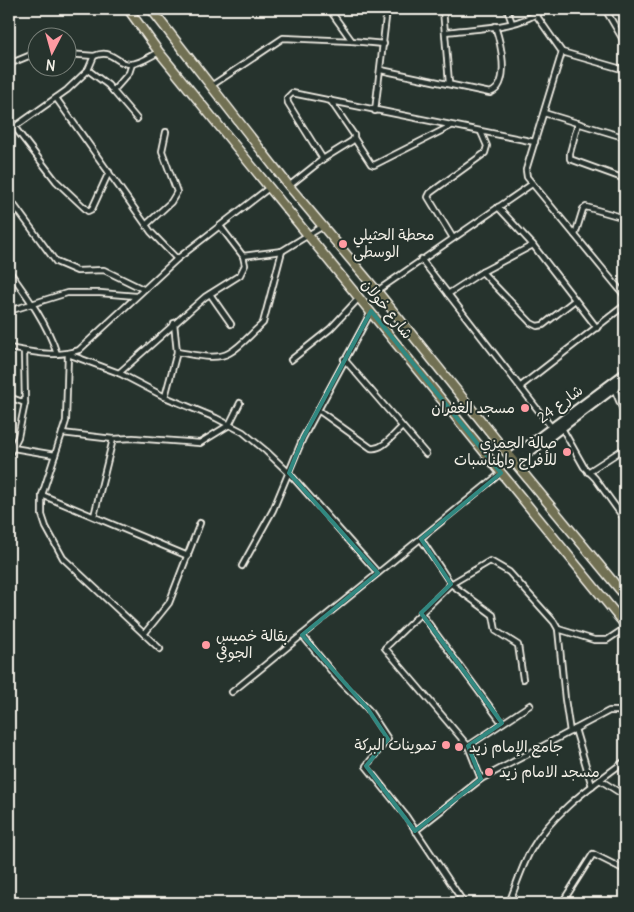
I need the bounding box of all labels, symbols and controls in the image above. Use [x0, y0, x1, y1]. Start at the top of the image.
north arrow [28, 28, 78, 78]
text: N [45, 55, 56, 74]
place label: محطة الحثيلي الوسطى [353, 225, 435, 262]
marker: محطة الحثيلي الوسطى [337, 238, 349, 250]
street label: شارع خولان [357, 275, 417, 343]
street label: شارع 24 [533, 380, 587, 428]
place label: مسجد الغفران [431, 398, 515, 417]
marker: مسجد الغفران [519, 402, 531, 414]
place label: صالة الحمزي للأفراح والمناسبات [454, 433, 557, 470]
marker: صالة الحمزي للأفراح والمناسبات [561, 446, 573, 458]
place label: بقالة خميس الجوفي [216, 626, 288, 663]
marker: بقالة خميس الجوفي [200, 639, 212, 651]
place label: تموينات البركة [355, 735, 437, 754]
place label: جامع الإمام زيد [469, 737, 563, 758]
marker: تموينات البركة [440, 739, 452, 751]
marker: جامع الإمام زيد [453, 741, 465, 753]
place label: مسجد الامام زيد [499, 762, 600, 783]
marker: مسجد الامام زيد [483, 766, 495, 778]

